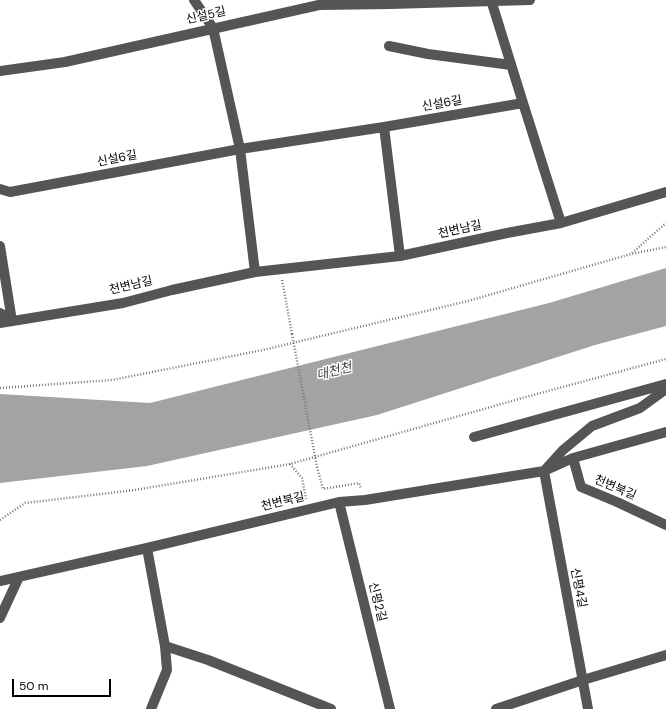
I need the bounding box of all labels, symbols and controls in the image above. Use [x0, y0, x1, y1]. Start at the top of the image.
street label: 신설5길 [185, 4, 227, 28]
street label: 신설6길 [421, 93, 463, 115]
street label: 신설6길 [96, 148, 138, 170]
street label: 천변남길 [437, 218, 483, 242]
street label: 천변남길 [108, 274, 154, 298]
water label: 대천천 [315, 360, 353, 384]
street label: 천변북길 [592, 473, 638, 503]
street label: 천변북길 [260, 490, 306, 514]
street label: 신평4길 [567, 567, 589, 609]
street label: 신평2길 [365, 581, 389, 623]
scale bar [14, 671, 113, 697]
text: 50 m [19, 678, 48, 694]

